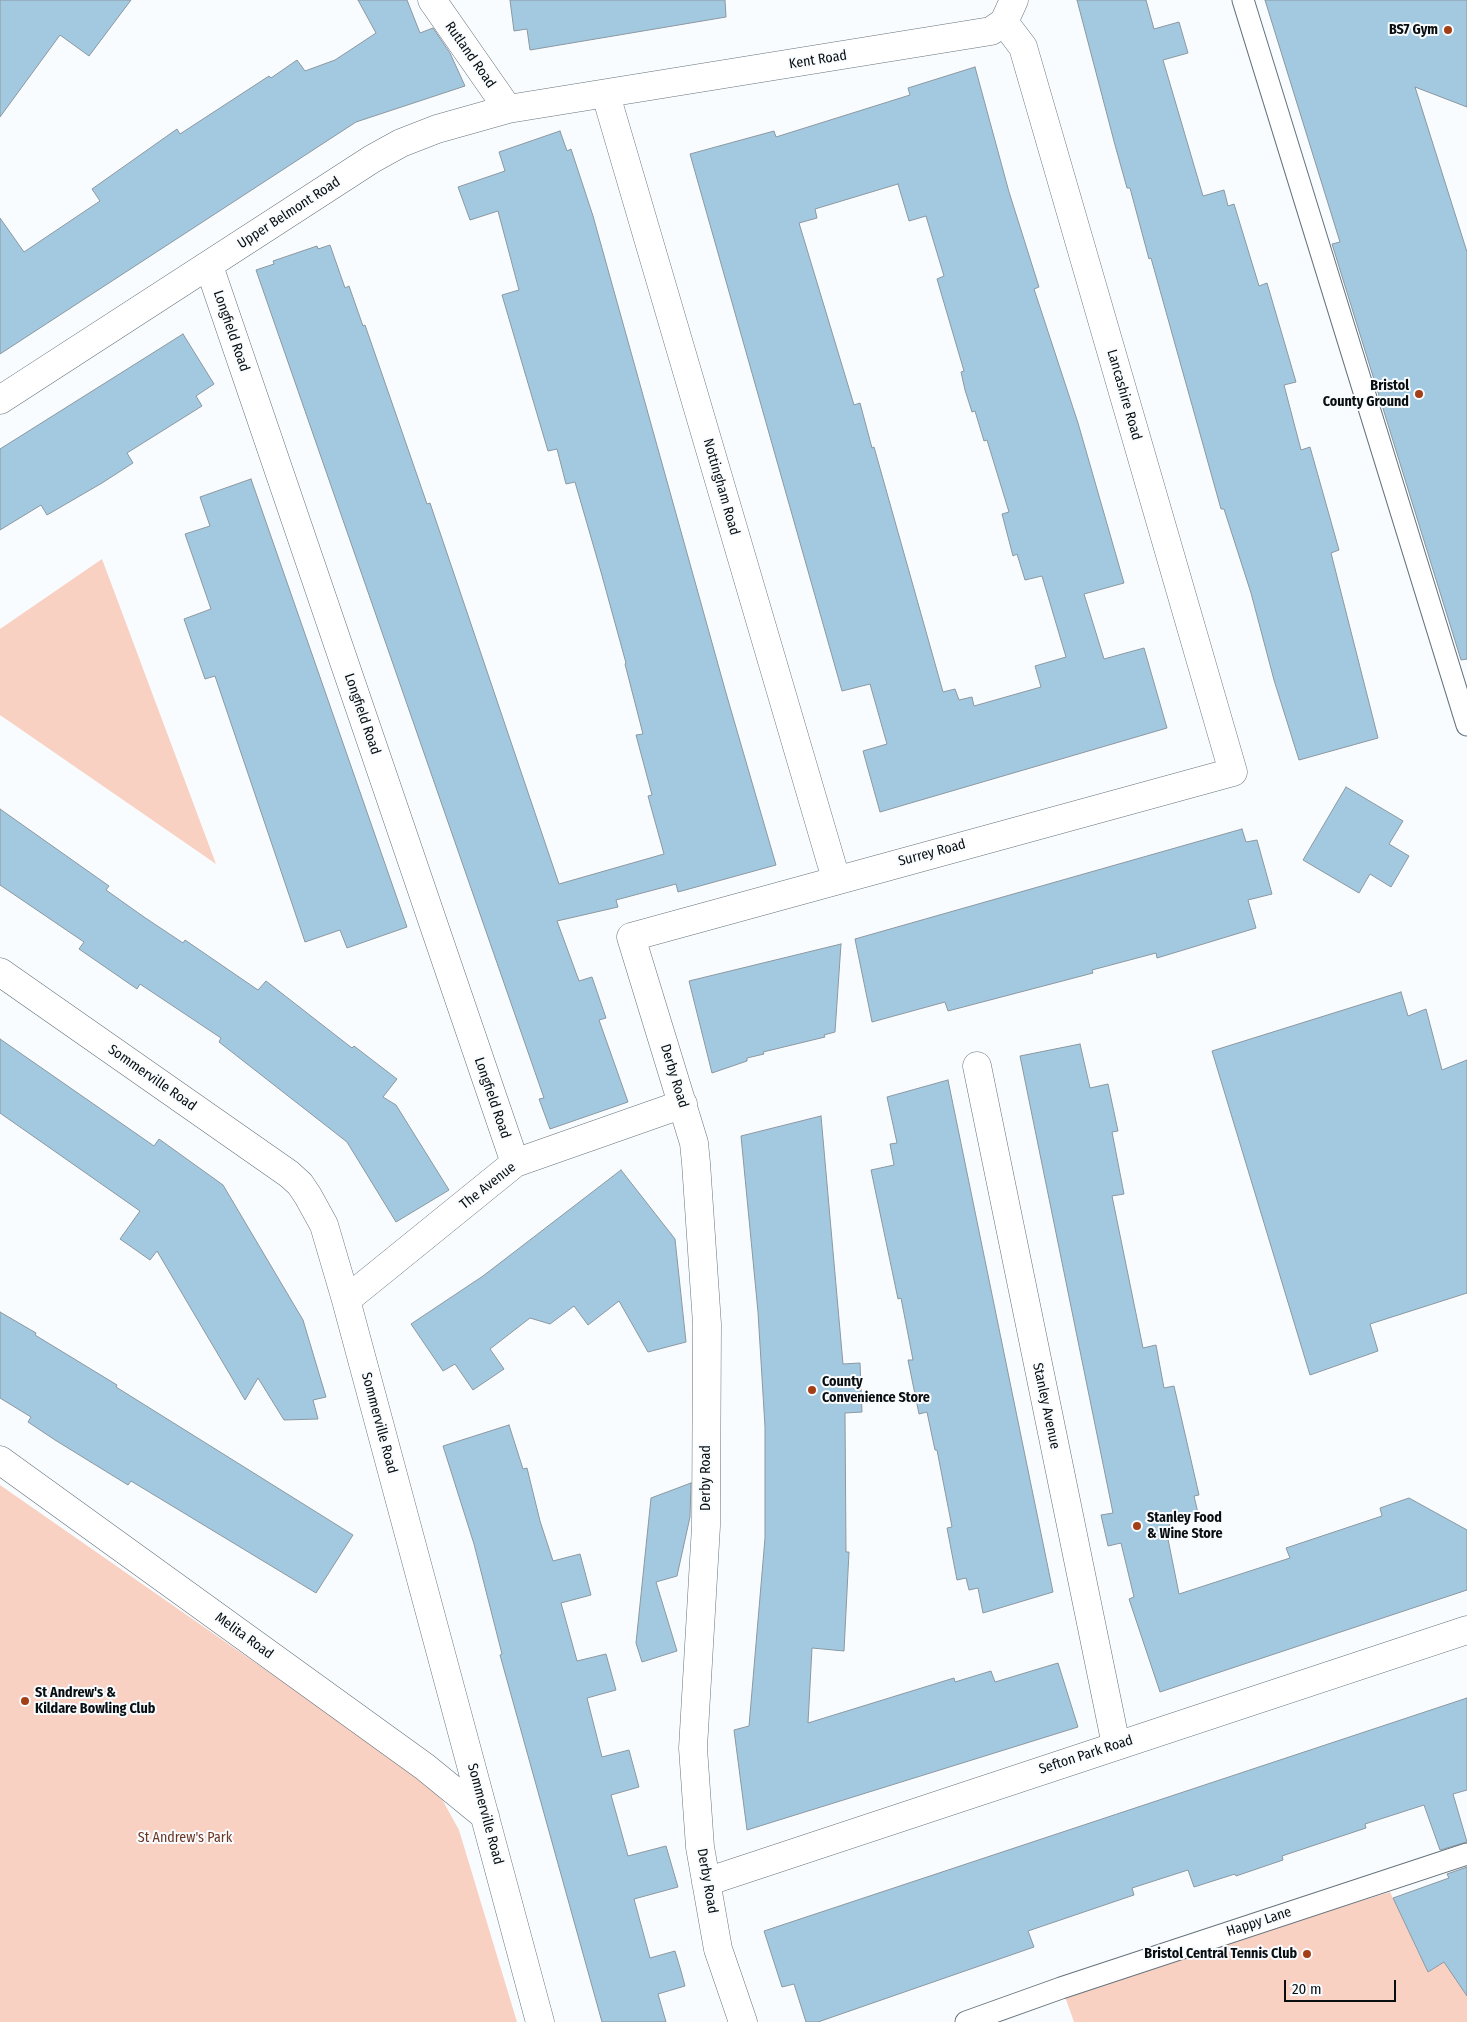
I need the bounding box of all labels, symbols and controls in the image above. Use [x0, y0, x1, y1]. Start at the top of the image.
street label: Rutland Road [441, 19, 499, 91]
place label: BS7 Gym [1389, 22, 1438, 38]
marker: BS7 Gym [1442, 24, 1454, 36]
street label: Kent Road [788, 47, 848, 73]
street label: Upper Belmont Road [235, 174, 343, 252]
street label: Longfield Road [209, 288, 253, 374]
street label: Lancashire Road [1103, 348, 1145, 442]
place label: Bristol County Ground [1323, 378, 1409, 411]
marker: Bristol County Ground [1413, 388, 1425, 400]
street label: Nottingham Road [699, 437, 743, 537]
street label: Longfield Road [340, 671, 384, 757]
street label: Surrey Road [896, 836, 968, 870]
street label: Sommerville Road [105, 1041, 199, 1115]
street label: Derby Road [656, 1042, 692, 1110]
street label: Longfield Road [470, 1055, 514, 1141]
street label: The Avenue [457, 1159, 519, 1213]
street label: Stanley Avenue [1029, 1361, 1063, 1451]
street label: Sommerville Road [357, 1371, 401, 1475]
place label: County Convenience Store [822, 1374, 930, 1406]
marker: County Convenience Store [806, 1384, 818, 1396]
street label: Derby Road [698, 1445, 714, 1511]
place label: Stanley Food & Wine Store [1147, 1510, 1223, 1542]
marker: Stanley Food & Wine Store [1131, 1520, 1143, 1532]
street label: Melita Road [212, 1609, 276, 1663]
place label: St Andrew's & Kildare Bowling Club [35, 1685, 155, 1718]
marker: St Andrew's & Kildare Bowling Club [19, 1695, 31, 1707]
street label: Sefton Park Road [1037, 1732, 1135, 1778]
street label: Sommerville Road [463, 1762, 507, 1866]
park label: St Andrew's Park [138, 1830, 232, 1846]
street label: Derby Road [693, 1847, 721, 1915]
street label: Happy Lane [1225, 1904, 1293, 1940]
place label: Bristol Central Tennis Club [1144, 1946, 1297, 1962]
marker: Bristol Central Tennis Club [1301, 1948, 1313, 1960]
scale bar [1287, 1970, 1400, 2002]
text: 20 m [1292, 1980, 1322, 1998]

